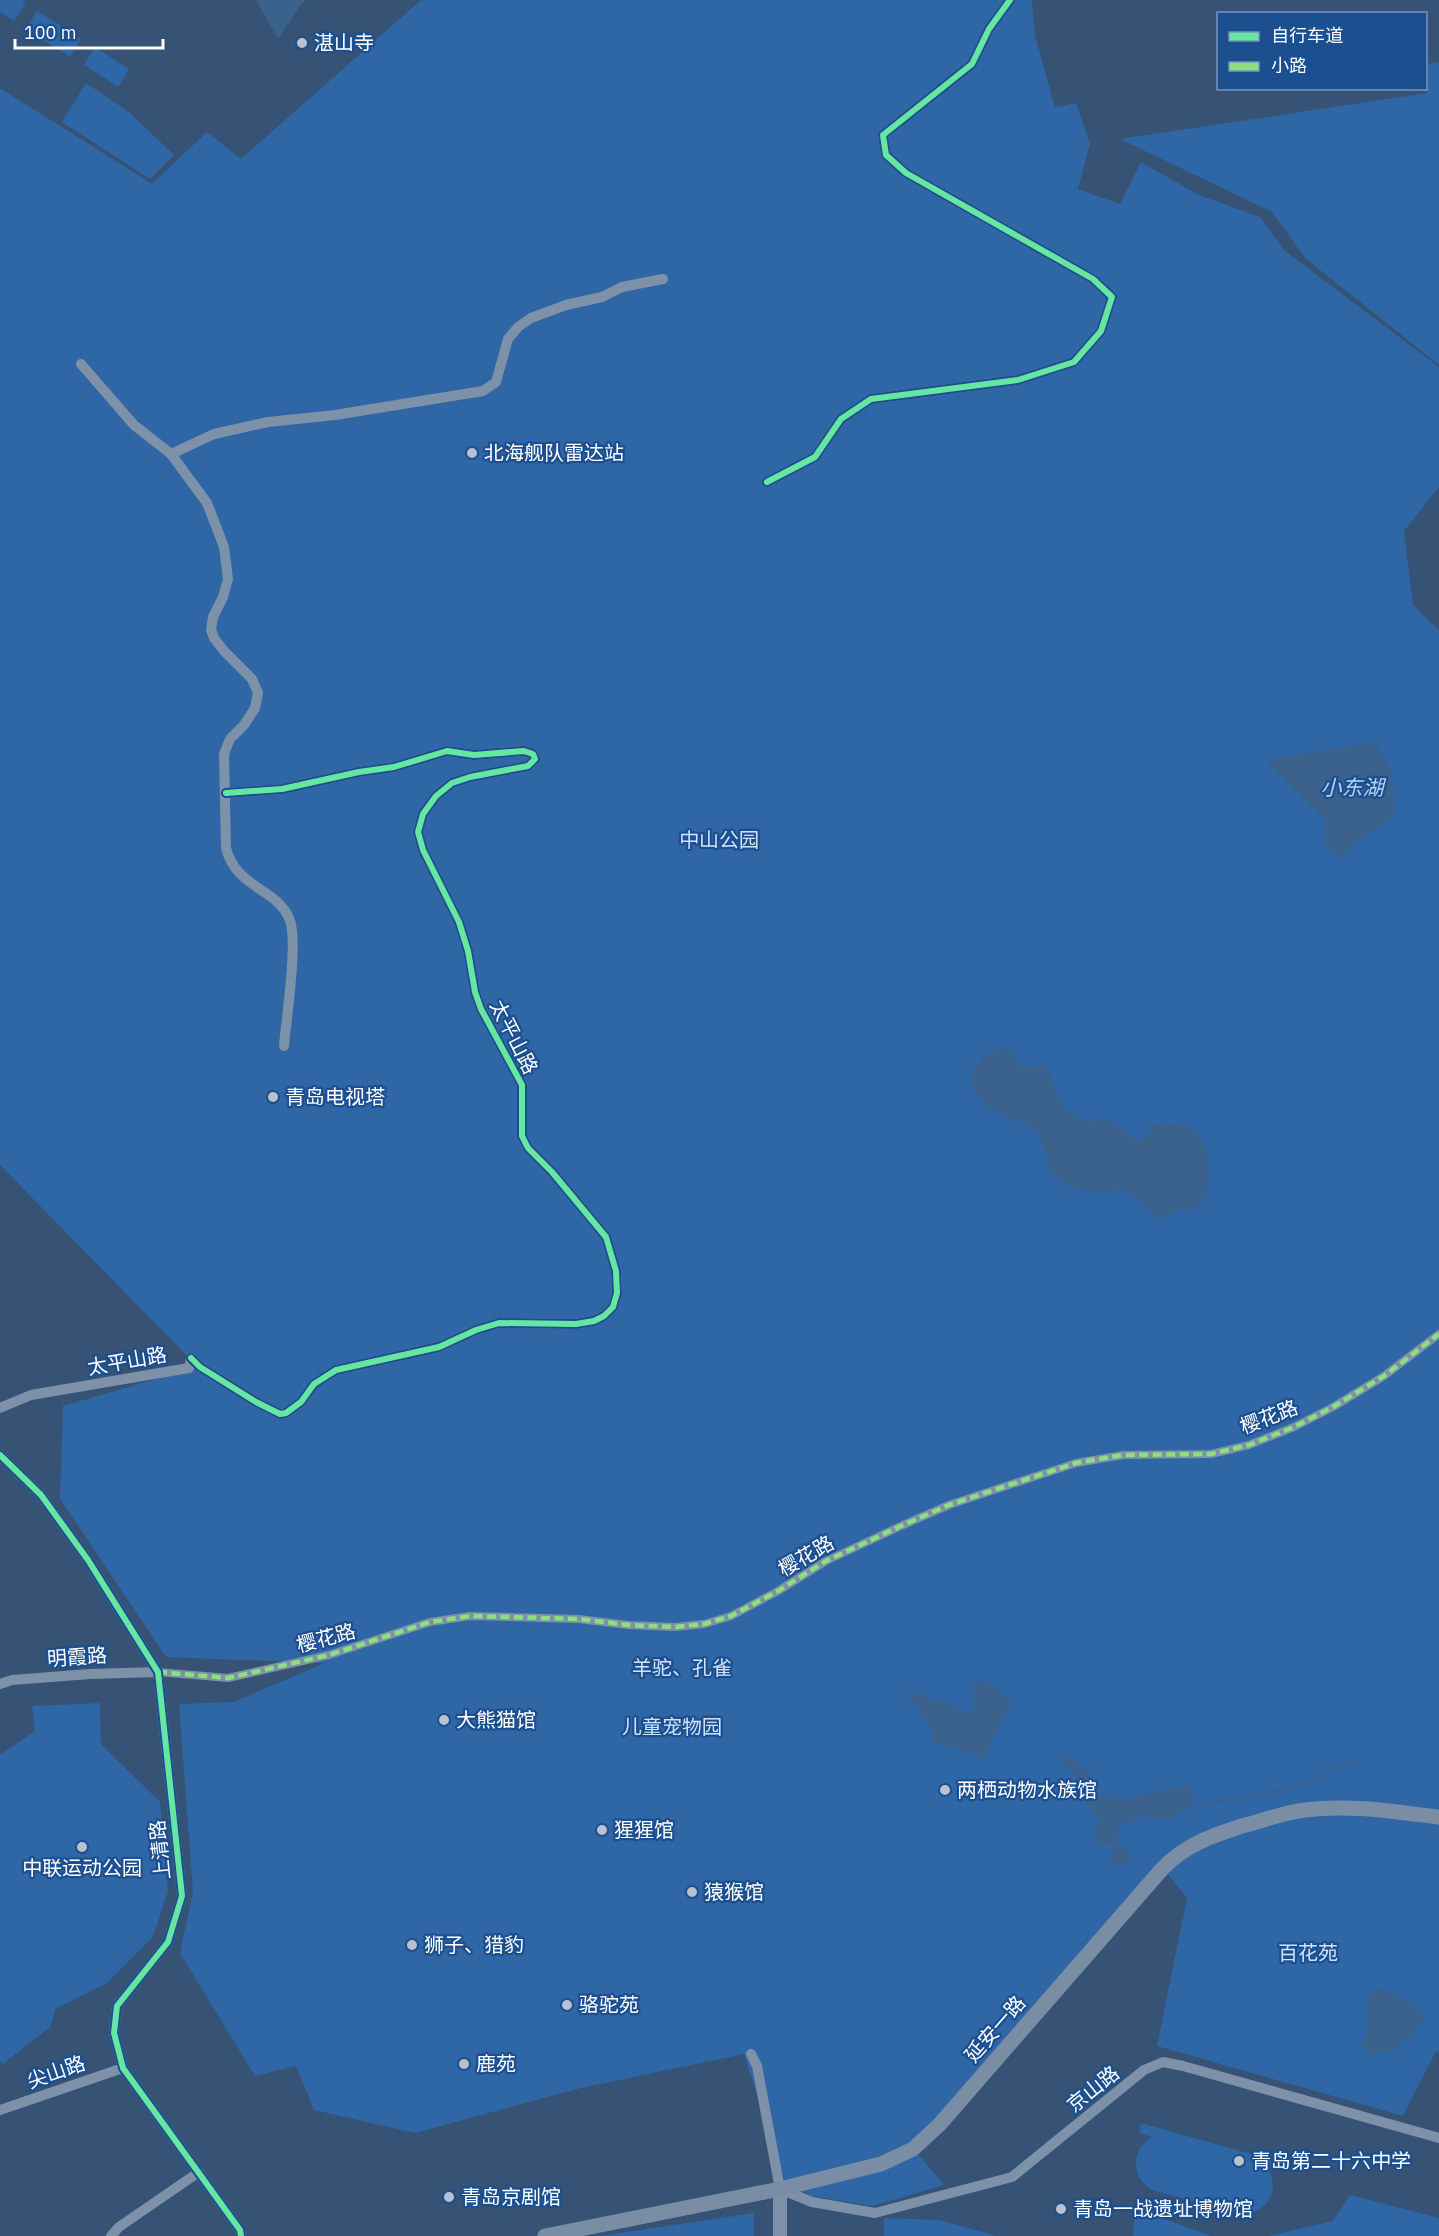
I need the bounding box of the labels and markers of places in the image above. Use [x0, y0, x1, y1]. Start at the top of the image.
place label: 湛山寺 [314, 29, 374, 56]
marker: 湛山寺 [295, 36, 309, 50]
place label: 北海舰队雷达站 [484, 439, 624, 466]
marker: 北海舰队雷达站 [465, 446, 479, 460]
place label: 青岛电视塔 [285, 1083, 385, 1110]
marker: 青岛电视塔 [266, 1090, 280, 1104]
place label: 大熊猫馆 [456, 1706, 536, 1733]
marker: 大熊猫馆 [437, 1713, 451, 1727]
place label: 两栖动物水族馆 [957, 1776, 1097, 1803]
marker: 两栖动物水族馆 [938, 1783, 952, 1797]
place label: 猩猩馆 [614, 1816, 674, 1843]
marker: 猩猩馆 [595, 1823, 609, 1837]
marker: 中联运动公园 [75, 1840, 89, 1854]
place label: 中联运动公园 [22, 1854, 142, 1881]
place label: 猿猴馆 [704, 1878, 764, 1905]
marker: 猿猴馆 [685, 1885, 699, 1899]
place label: 狮子、猎豹 [424, 1931, 524, 1958]
marker: 狮子、猎豹 [405, 1938, 419, 1952]
place label: 骆驼苑 [579, 1991, 639, 2018]
marker: 骆驼苑 [560, 1998, 574, 2012]
place label: 鹿苑 [476, 2050, 516, 2077]
marker: 鹿苑 [457, 2057, 471, 2071]
place label: 青岛第二十六中学 [1251, 2147, 1411, 2174]
marker: 青岛第二十六中学 [1232, 2154, 1246, 2168]
place label: 青岛京剧馆 [461, 2183, 561, 2210]
marker: 青岛京剧馆 [442, 2190, 456, 2204]
place label: 青岛一战遗址博物馆 [1073, 2195, 1253, 2222]
marker: 青岛一战遗址博物馆 [1054, 2202, 1068, 2216]

